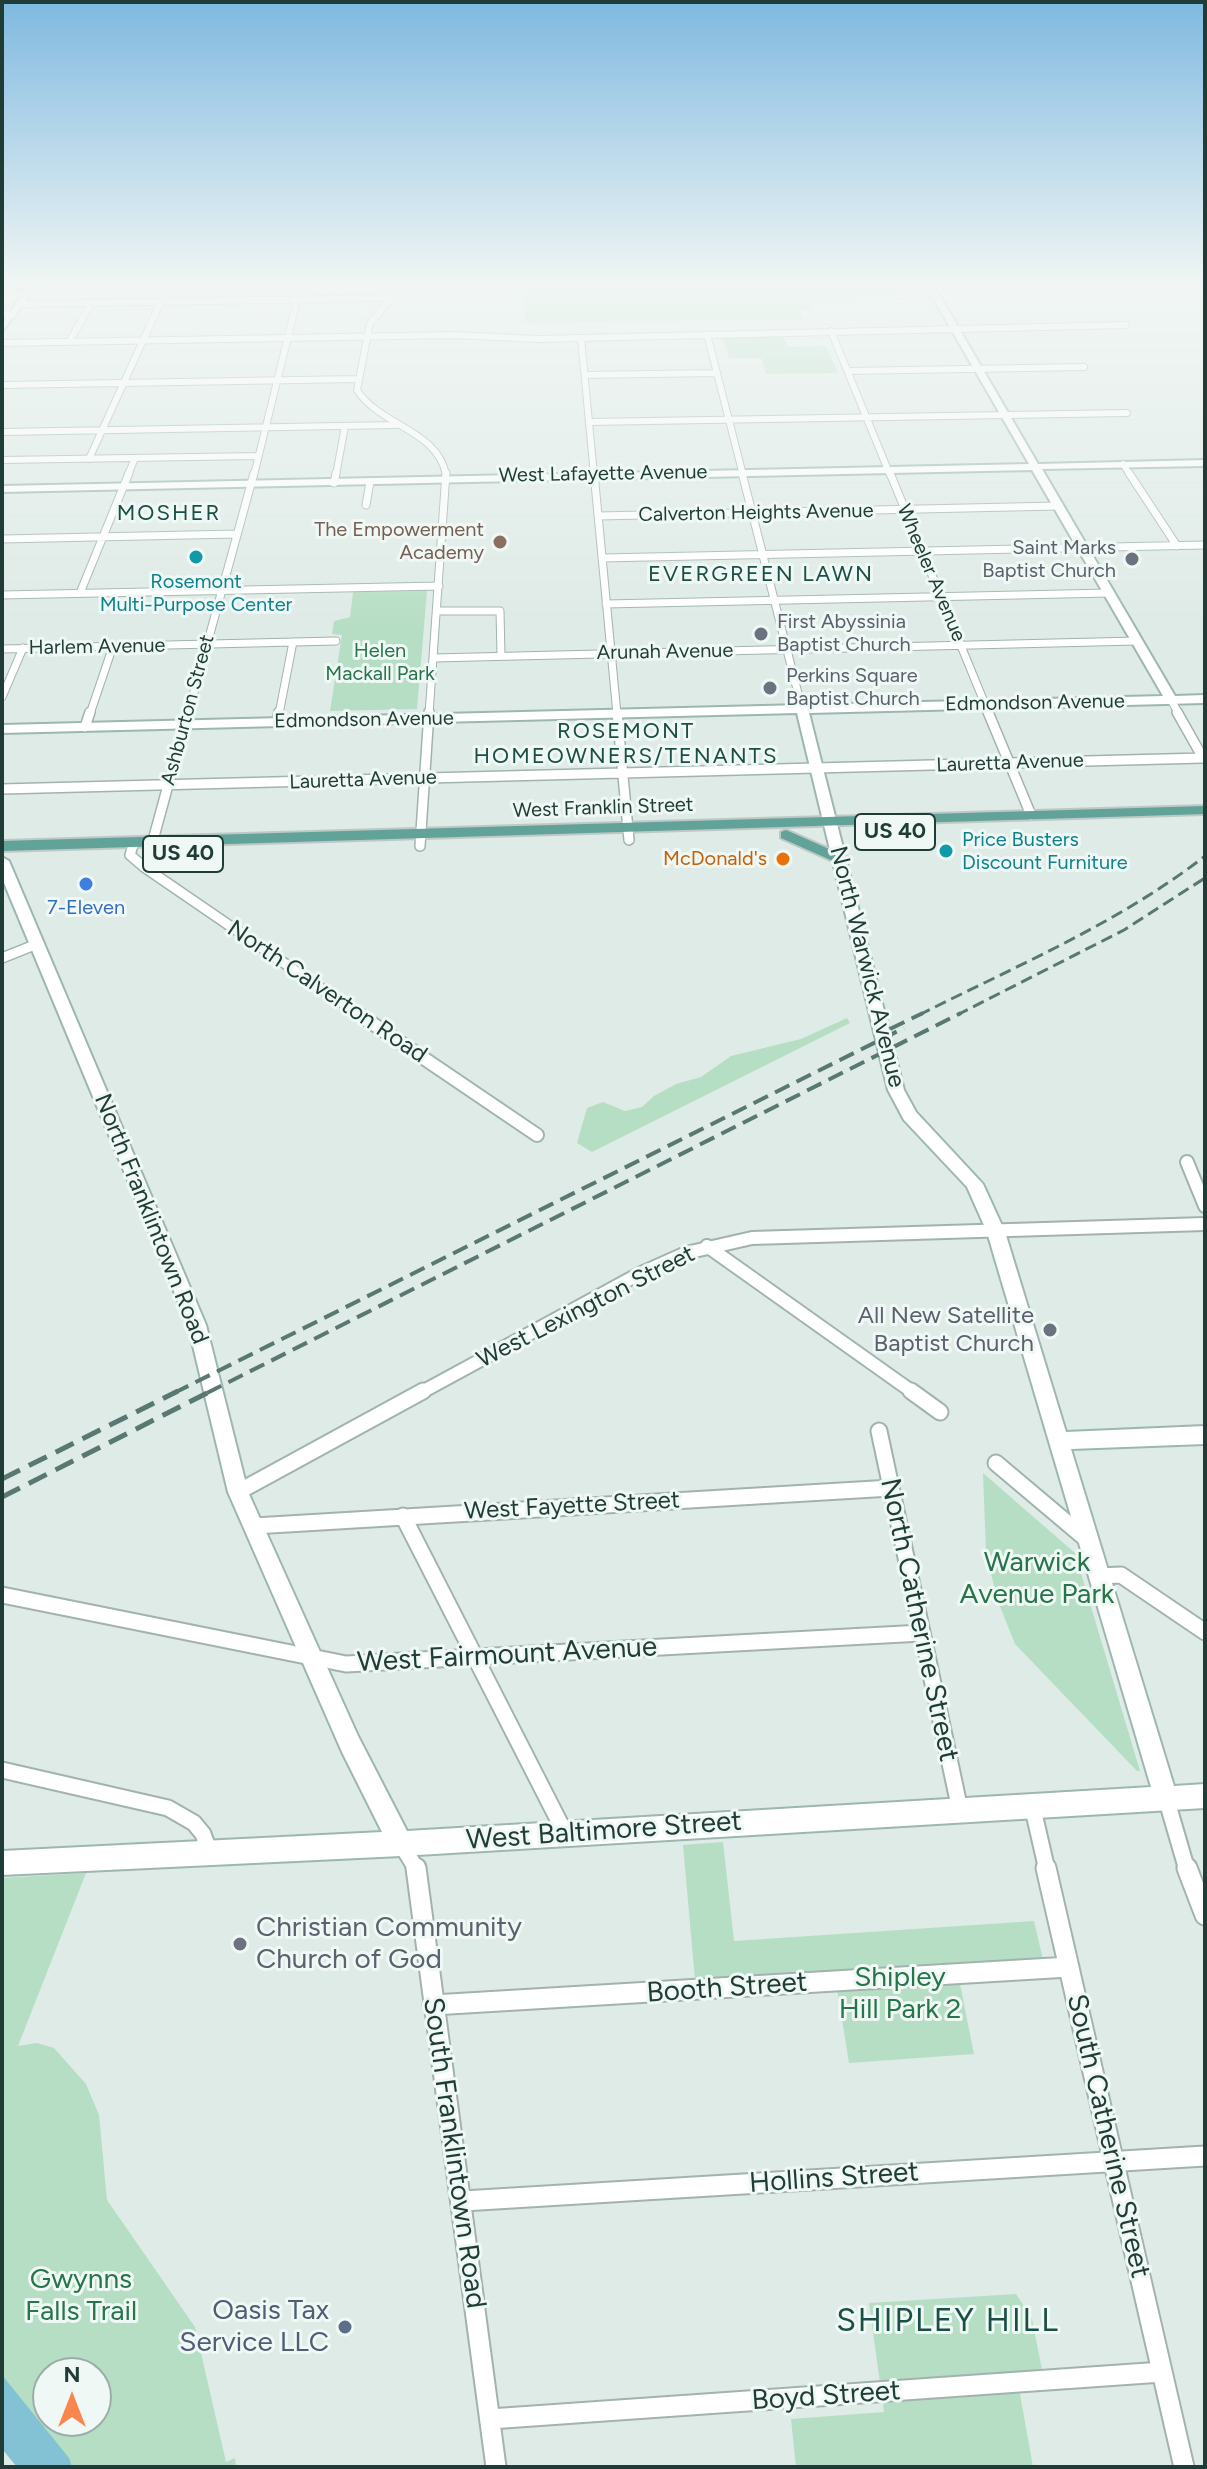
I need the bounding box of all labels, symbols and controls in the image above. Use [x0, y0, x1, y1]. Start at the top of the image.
street label: West Lafayette Avenue [498, 460, 708, 488]
street label: Calverton Heights Avenue [638, 499, 874, 527]
district label: MOSHER [117, 501, 221, 527]
street label: Wheeler Avenue [891, 501, 971, 645]
place label: The Empowerment Academy [314, 518, 484, 565]
marker: The Empowerment Academy [491, 533, 509, 551]
place label: Saint Marks Baptist Church [982, 536, 1116, 583]
marker: Rosemont Multi-Purpose Center [187, 548, 205, 566]
marker: Saint Marks Baptist Church [1123, 550, 1141, 568]
district label: EVERGREEN LAWN [648, 562, 874, 588]
place label: Rosemont Multi-Purpose Center [100, 570, 292, 617]
place label: First Abyssinia Baptist Church [777, 610, 911, 657]
marker: First Abyssinia Baptist Church [752, 625, 770, 643]
street label: Ashburton Street [156, 632, 220, 788]
street label: Harlem Avenue [28, 634, 166, 660]
park label: Helen Mackall Park [325, 639, 435, 686]
street label: Arunah Avenue [597, 639, 733, 665]
place label: Perkins Square Baptist Church [786, 664, 920, 711]
marker: Perkins Square Baptist Church [761, 679, 779, 697]
street label: Edmondson Avenue [945, 689, 1125, 717]
street label: Edmondson Avenue [274, 706, 454, 734]
district label: ROSEMONT HOMEOWNERS/TENANTS [474, 719, 778, 770]
street label: Lauretta Avenue [936, 748, 1084, 778]
street label: Lauretta Avenue [289, 765, 437, 795]
street label: West Franklin Street [512, 793, 694, 823]
road number: US 40 [855, 814, 935, 850]
place label: Price Busters Discount Furniture [962, 828, 1128, 875]
road number: US 40 [143, 836, 223, 872]
marker: Price Busters Discount Furniture [937, 842, 955, 860]
street label: North Warwick Avenue [823, 843, 911, 1091]
place label: McDonald's [663, 847, 767, 871]
marker: McDonald's [774, 850, 792, 868]
marker: 7-Eleven [77, 875, 95, 893]
place label: 7-Eleven [47, 896, 125, 920]
street label: North Calverton Road [222, 914, 432, 1070]
street label: North Franklintown Road [88, 1090, 214, 1348]
street label: West Lexington Street [472, 1240, 700, 1374]
place label: All New Satellite Baptist Church [858, 1302, 1034, 1358]
marker: All New Satellite Baptist Church [1041, 1321, 1059, 1339]
street label: North Catherine Street [873, 1475, 965, 1765]
street label: West Fayette Street [463, 1486, 681, 1526]
park label: Warwick Avenue Park [960, 1546, 1114, 1612]
street label: West Fairmount Avenue [356, 1630, 658, 1680]
street label: West Baltimore Street [465, 1805, 743, 1857]
place label: Christian Community Church of God [256, 1911, 522, 1977]
marker: Christian Community Church of God [231, 1935, 249, 1953]
park label: Shipley Hill Park 2 [839, 1961, 961, 2027]
street label: Booth Street [645, 1966, 809, 2010]
street label: South Catherine Street [1059, 1991, 1157, 2281]
street label: South Franklintown Road [416, 1995, 492, 2311]
street label: Hollins Street [748, 2155, 920, 2201]
park label: Gwynns Falls Trail [25, 2263, 137, 2329]
place label: Oasis Tax Service LLC [179, 2294, 329, 2360]
district label: SHIPLEY HILL [836, 2303, 1060, 2341]
marker: Oasis Tax Service LLC [336, 2318, 354, 2336]
north arrow [32, 2357, 112, 2437]
text: N [63, 2361, 81, 2388]
street label: Boyd Street [750, 2374, 902, 2418]

